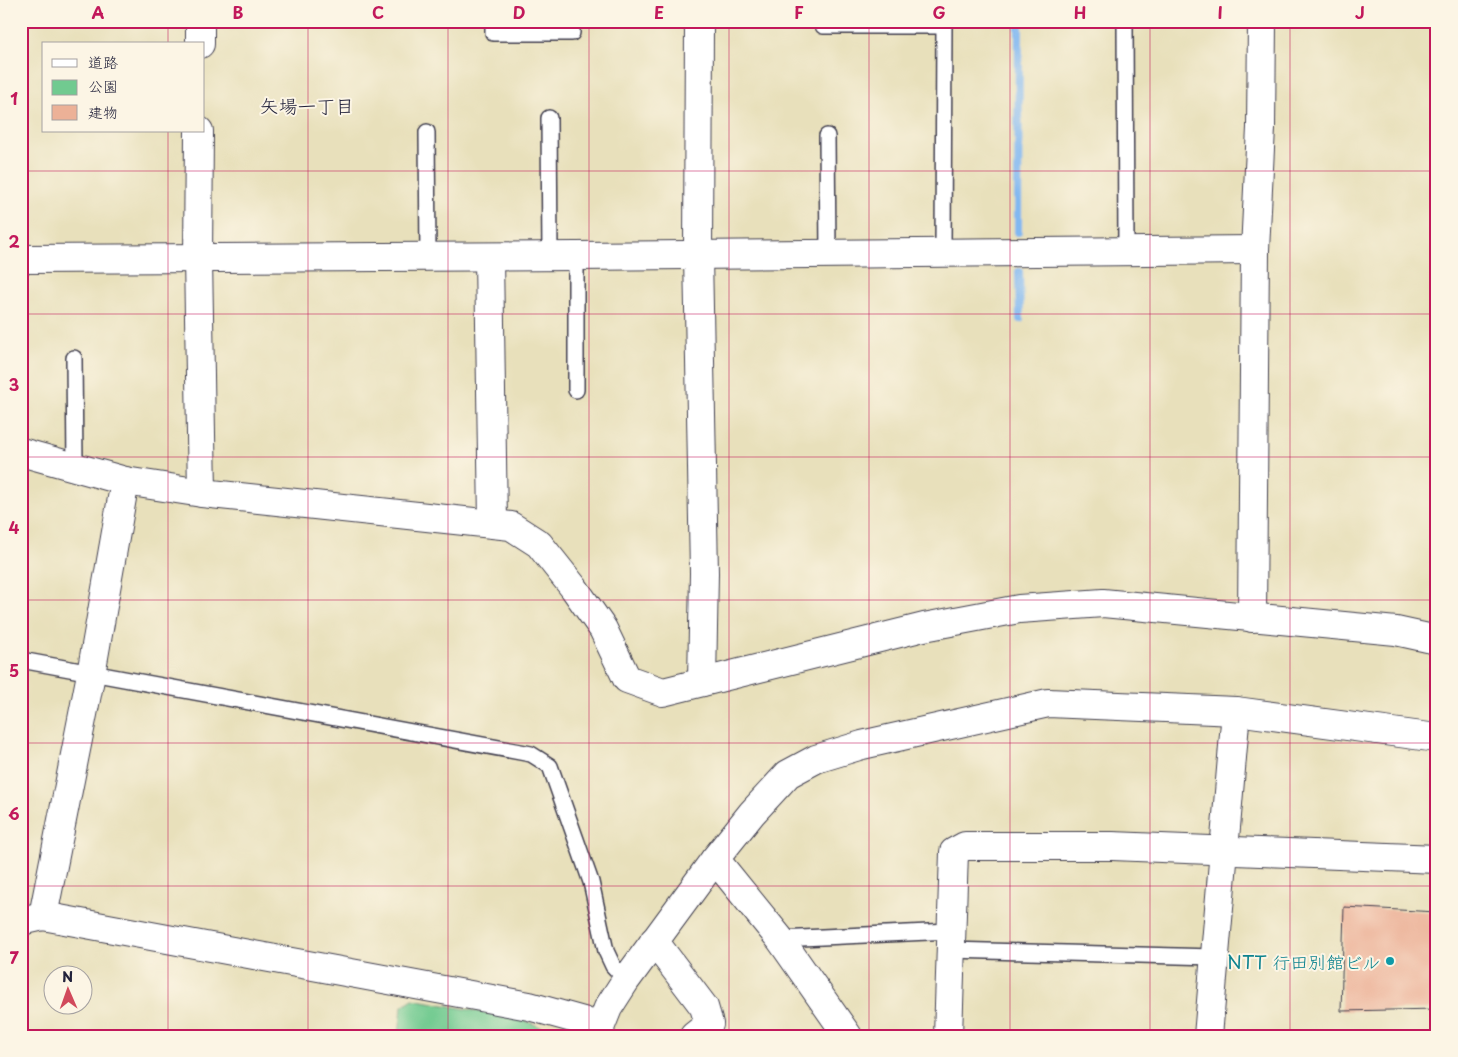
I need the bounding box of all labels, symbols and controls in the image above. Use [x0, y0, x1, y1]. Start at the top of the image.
text: A [92, 0, 105, 24]
text: B [233, 0, 244, 24]
text: C [372, 0, 384, 24]
text: D [513, 0, 525, 24]
text: E [654, 0, 664, 24]
text: F [794, 0, 804, 24]
text: G [932, 0, 946, 24]
text: H [1074, 0, 1086, 24]
text: I [1217, 0, 1223, 24]
text: J [1355, 0, 1365, 24]
legend [42, 42, 205, 132]
text: 道路 [88, 50, 118, 73]
text: 公園 [88, 74, 118, 97]
text: 1 [10, 86, 18, 110]
district label: 矢場一丁目 [259, 91, 355, 119]
text: 建物 [88, 100, 118, 123]
text: 2 [8, 229, 20, 253]
text: 3 [9, 372, 19, 396]
text: 4 [9, 515, 20, 539]
text: 5 [9, 658, 19, 682]
text: 6 [8, 801, 20, 825]
text: 7 [9, 945, 19, 969]
place label: NTT 行田別館ビル [1227, 948, 1380, 975]
marker: NTT 行田別館ビル [1384, 955, 1396, 967]
north arrow [42, 964, 92, 1014]
text: N [62, 966, 73, 987]

